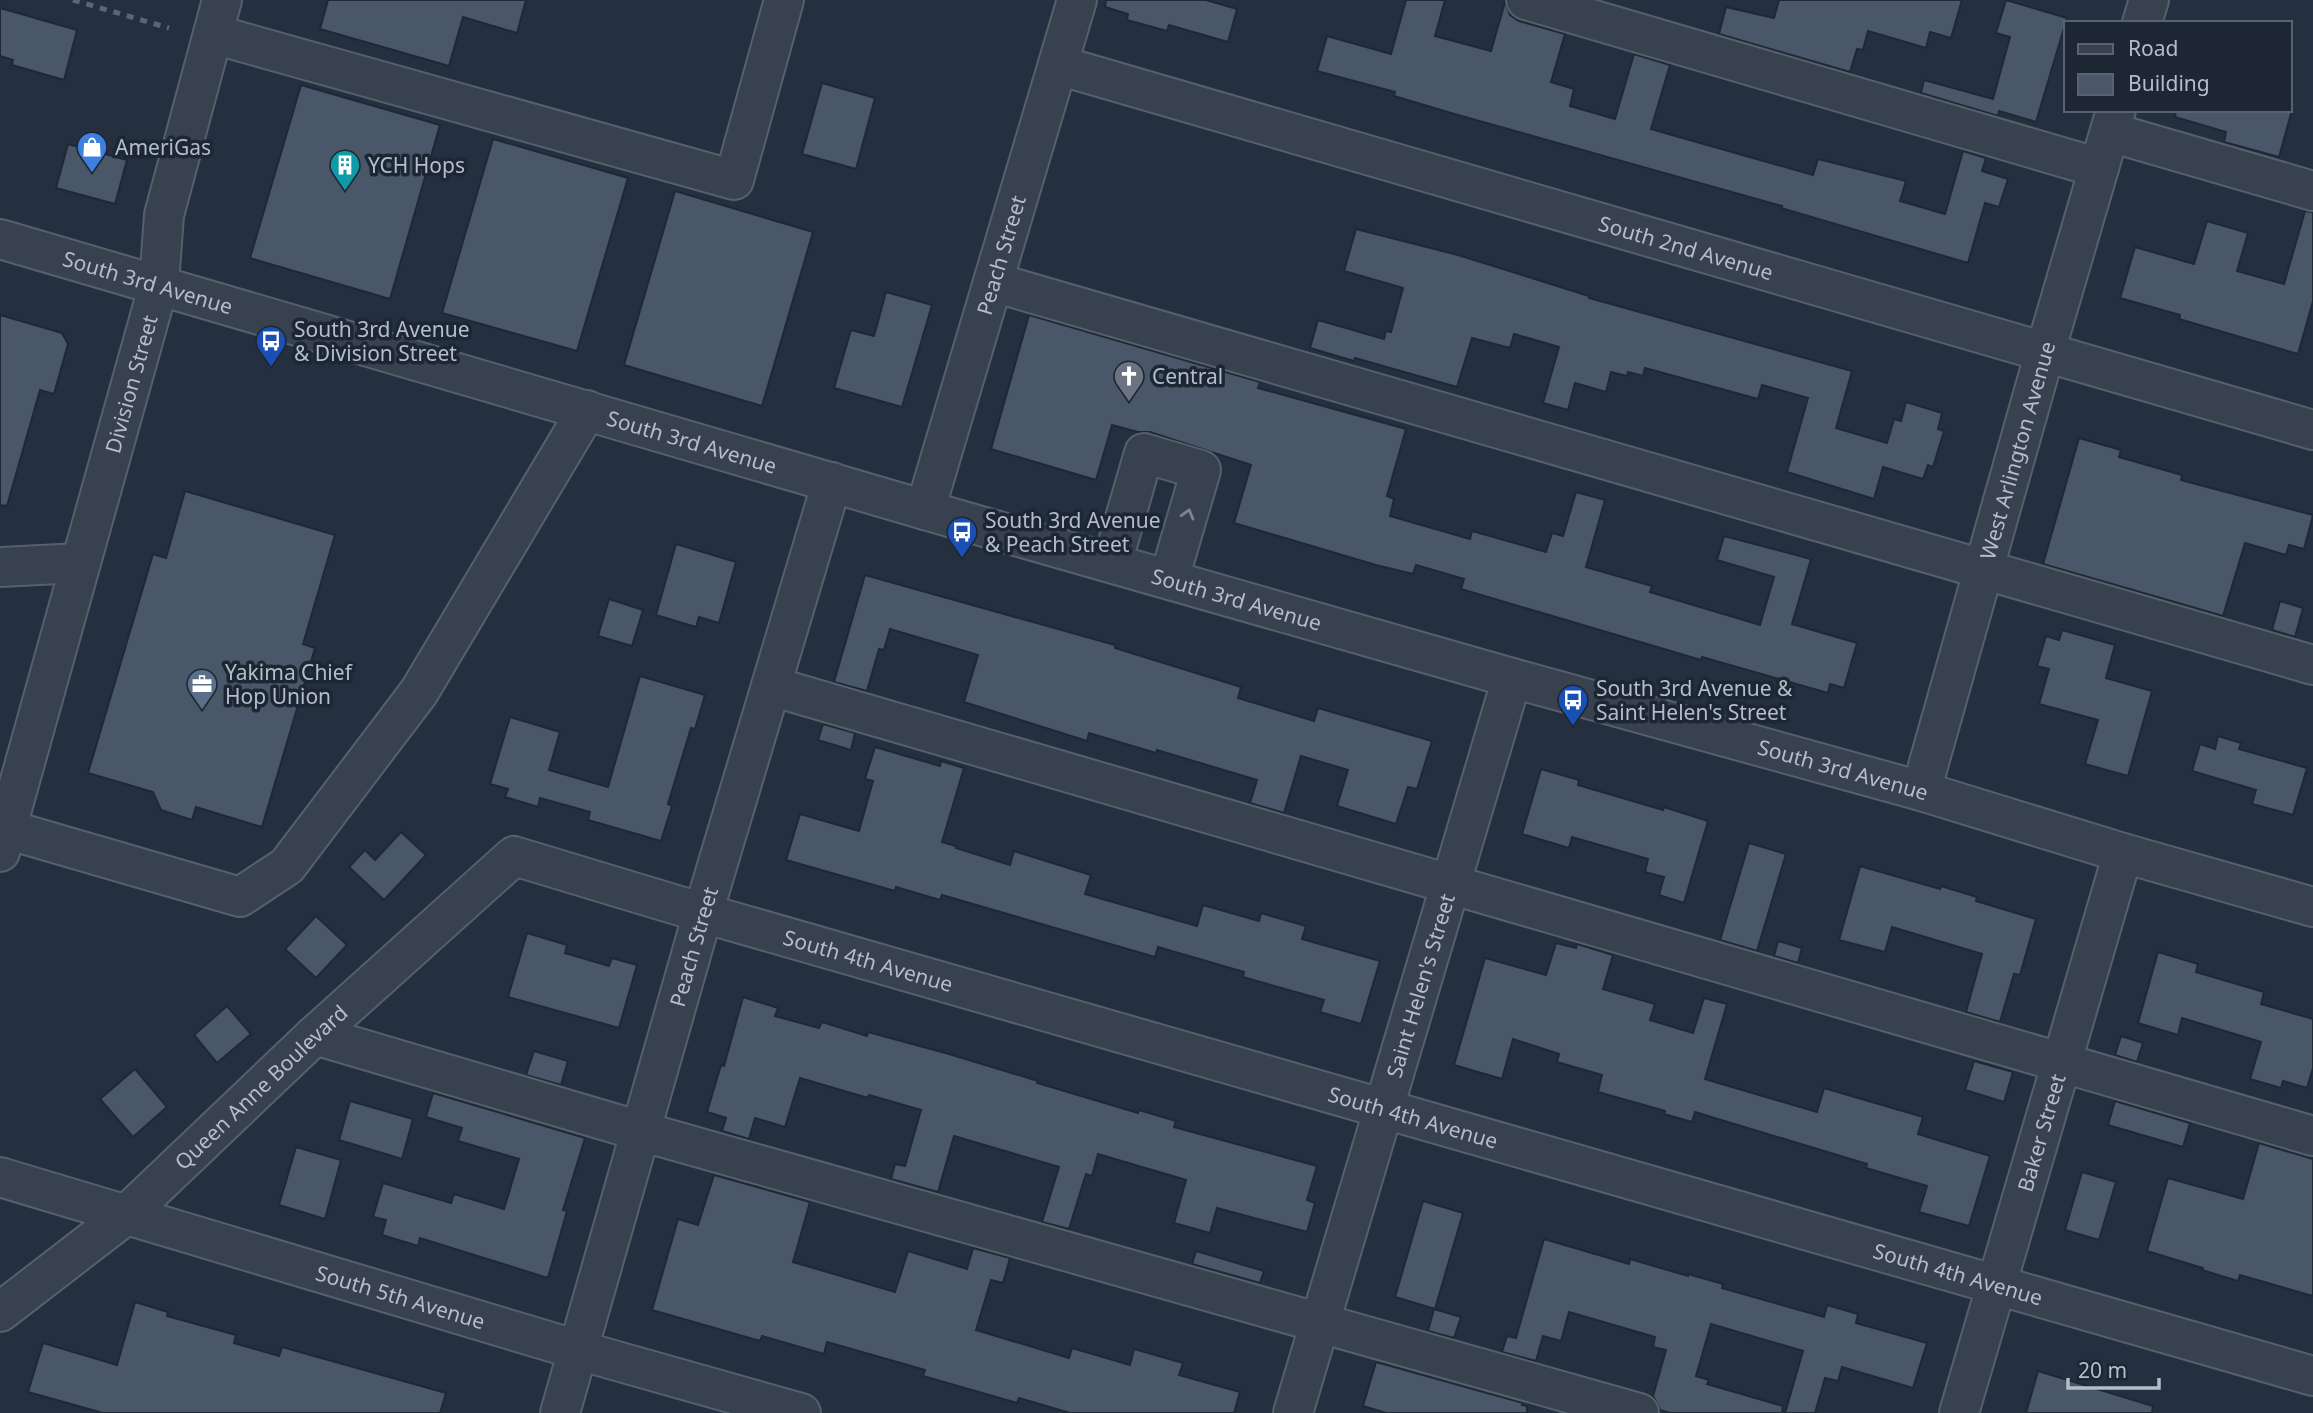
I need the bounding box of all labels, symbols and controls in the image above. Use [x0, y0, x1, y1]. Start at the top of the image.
legend [2064, 21, 2292, 112]
text: Road [2128, 34, 2178, 62]
text: Building [2128, 69, 2210, 97]
shop icon: AmeriGas [75, 130, 109, 174]
place label: AmeriGas [115, 133, 211, 161]
building icon: YCH Hops [328, 148, 362, 192]
place label: YCH Hops [368, 151, 465, 179]
street label: Peach Street [970, 191, 1032, 318]
street label: South 2nd Avenue [1595, 209, 1777, 286]
street label: South 3rd Avenue [60, 244, 236, 320]
street label: Division Street [98, 311, 164, 456]
place label: South 3rd Avenue & Division Street [294, 315, 470, 367]
bus stop icon: South 3rd Avenue & Division Street [254, 324, 288, 368]
street label: West Arlington Avenue [1973, 338, 2061, 563]
church icon: Central [1112, 359, 1146, 403]
place label: Central [1152, 362, 1223, 390]
street label: South 3rd Avenue [604, 404, 780, 480]
place label: South 3rd Avenue & Peach Street [985, 506, 1161, 558]
one-way arrow [1180, 508, 1195, 520]
bus stop icon: South 3rd Avenue & Peach Street [945, 515, 979, 559]
street label: South 3rd Avenue [1148, 562, 1325, 637]
place label: Yakima Chief Hop Union [225, 658, 354, 710]
office icon: Yakima Chief Hop Union [185, 667, 219, 711]
place label: South 3rd Avenue & Saint Helen's Street [1596, 674, 1793, 726]
bus stop icon: South 3rd Avenue & Saint Helen's Street [1556, 683, 1590, 727]
street label: South 3rd Avenue [1755, 733, 1932, 806]
street label: Peach Street [663, 883, 724, 1010]
street label: Saint Helen's Street [1380, 890, 1461, 1081]
street label: South 4th Avenue [780, 923, 956, 998]
street label: Queen Anne Boulevard [168, 998, 353, 1176]
street label: Baker Street [2011, 1070, 2072, 1195]
street label: South 4th Avenue [1325, 1080, 1501, 1155]
street label: South 4th Avenue [1870, 1236, 2046, 1312]
street label: South 5th Avenue [313, 1258, 488, 1335]
scale bar [2068, 1346, 2159, 1390]
text: 20 m [2078, 1356, 2127, 1384]

